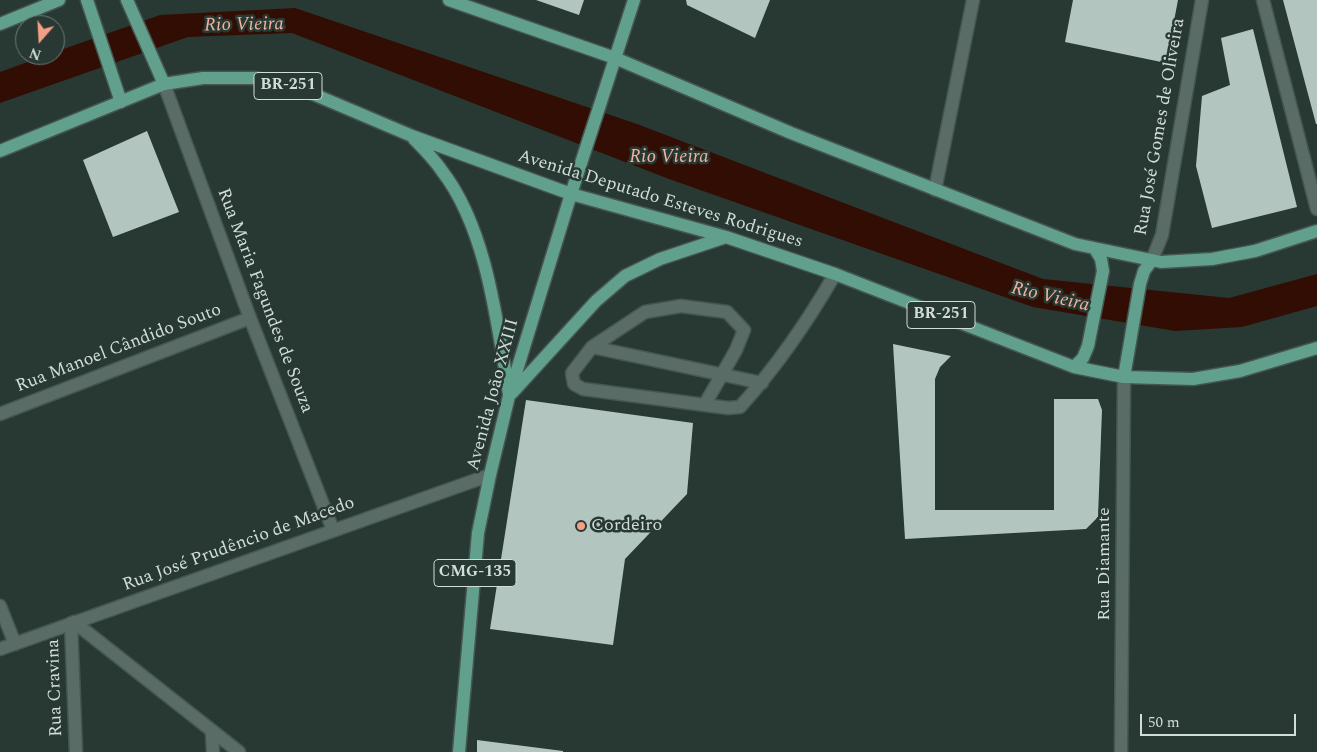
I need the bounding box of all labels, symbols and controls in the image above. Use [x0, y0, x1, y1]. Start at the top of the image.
water label: Rio Vieira [204, 14, 284, 38]
north arrow [15, 15, 65, 65]
street label: Rua José Gomes de Oliveira [1131, 17, 1191, 237]
text: N [26, 42, 44, 65]
road number: BR-251 [254, 72, 322, 100]
street label: Avenida Deputado Esteves Rodrigues [515, 146, 805, 254]
water label: Rio Vieira [629, 147, 709, 169]
street label: Rua Maria Fagundes de Souza [211, 186, 317, 416]
water label: Rio Vieira [1009, 278, 1091, 318]
street label: Rua Manoel Cândido Souto [13, 300, 225, 398]
road number: BR-251 [907, 302, 975, 328]
street label: Avenida João XXIII [463, 317, 525, 473]
street label: Rua José Prudêncio de Macedo [120, 493, 358, 597]
street label: Rua Diamante [1094, 507, 1116, 621]
place label: Cordeiro [591, 515, 662, 537]
marker: Cordeiro [575, 520, 587, 532]
road number: CMG-135 [434, 560, 516, 586]
street label: Rua Cravina [43, 639, 69, 737]
scale bar [1142, 704, 1298, 736]
text: 50 m [1148, 711, 1180, 734]

